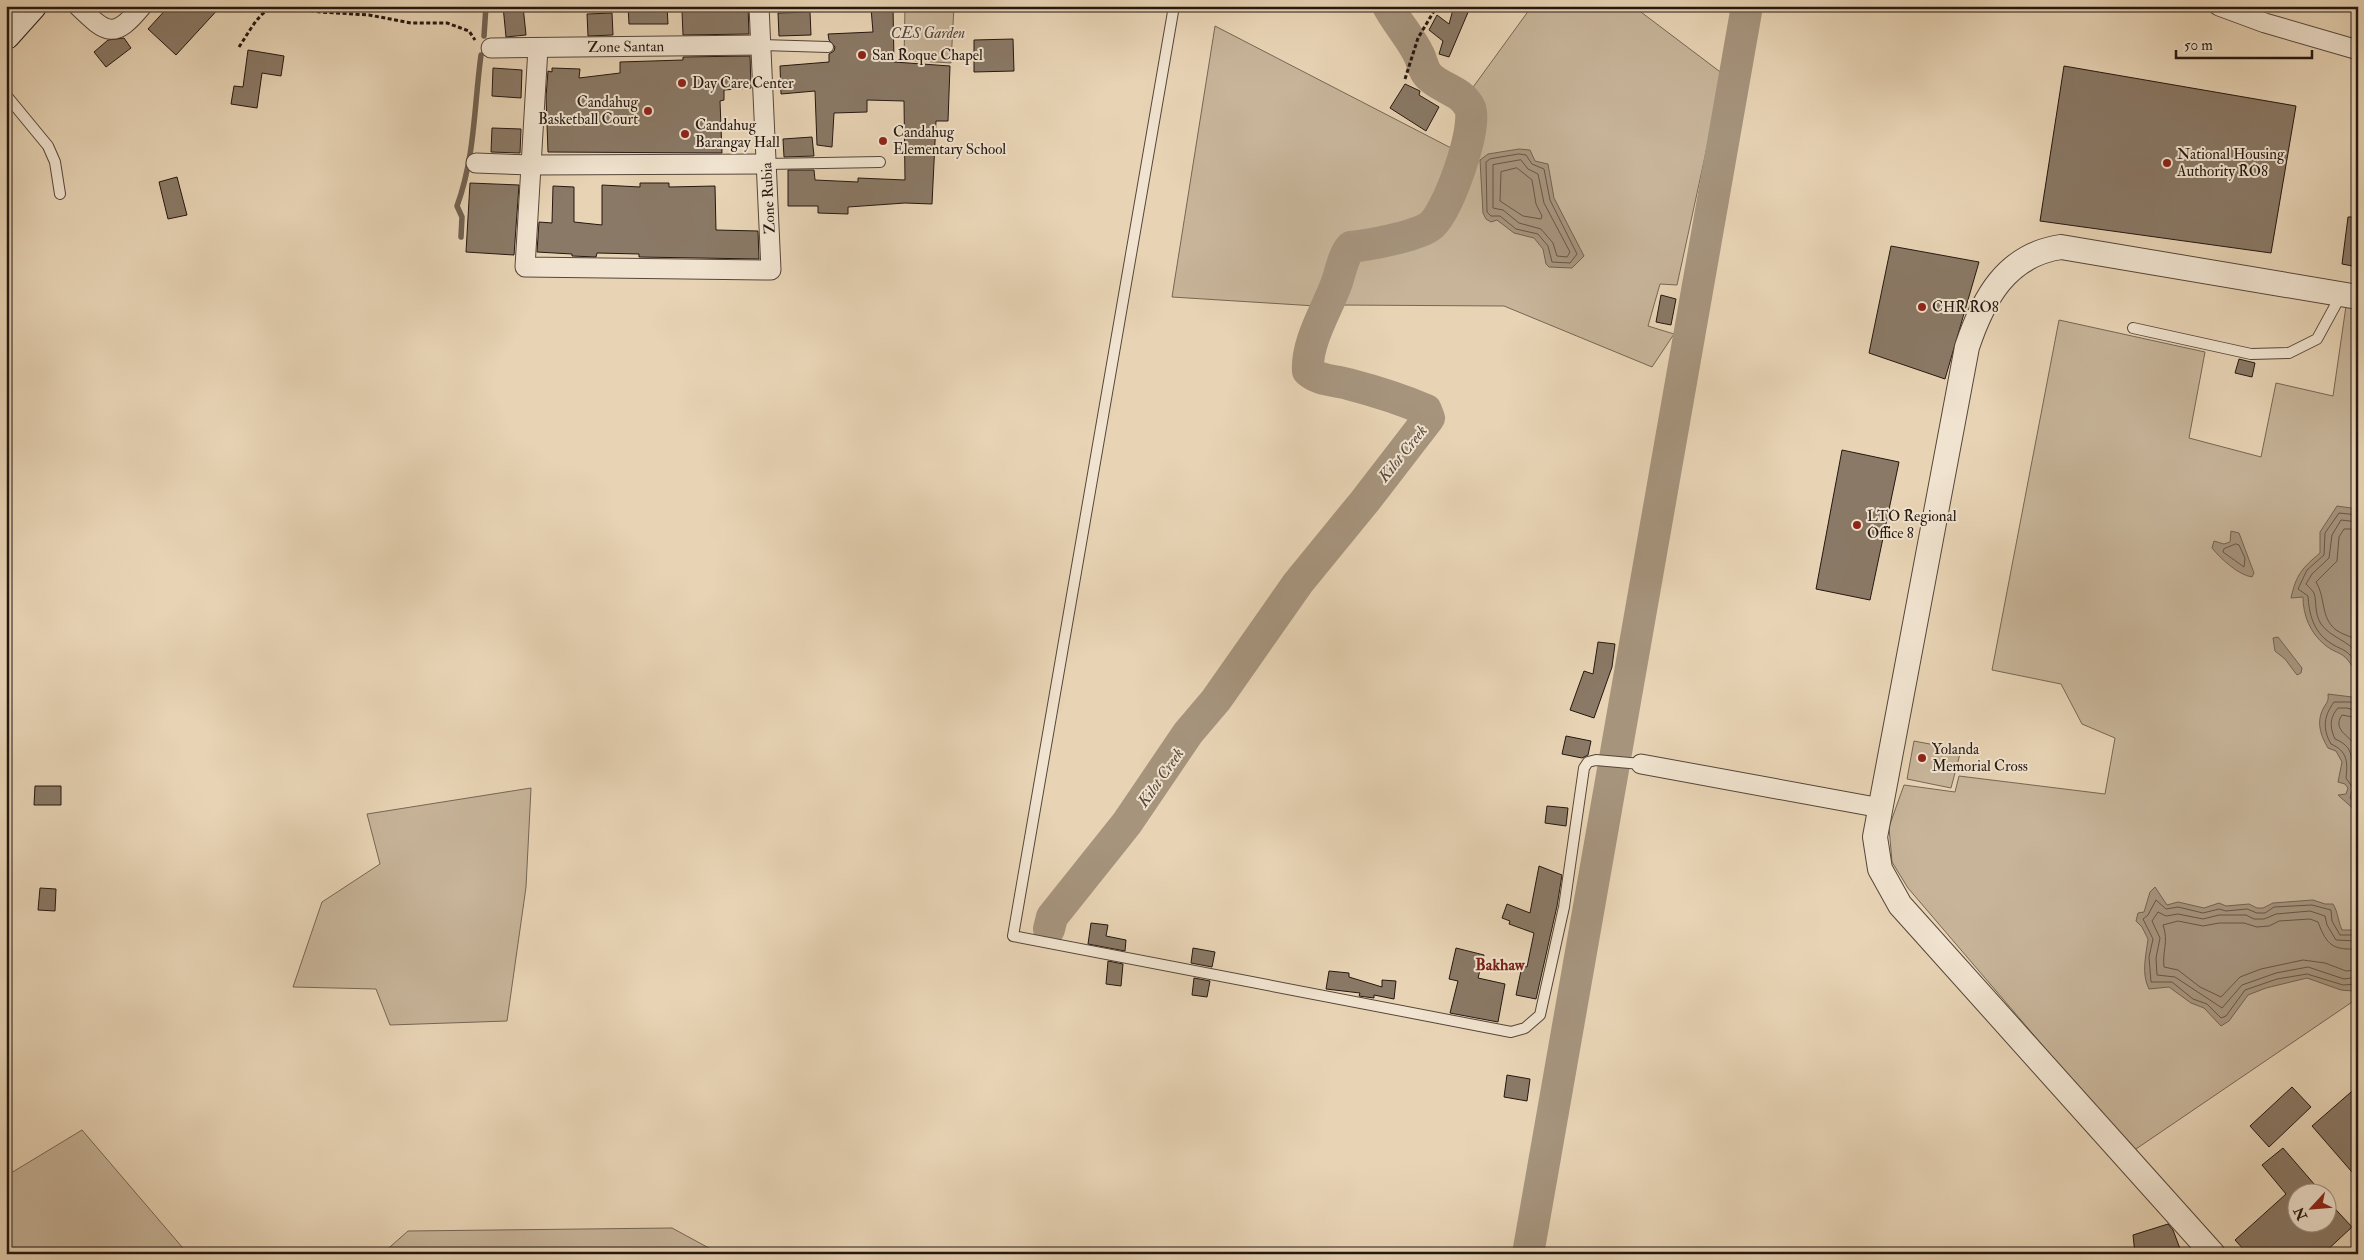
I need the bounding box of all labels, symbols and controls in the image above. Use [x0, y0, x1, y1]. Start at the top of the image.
park label: CES Garden [891, 24, 965, 43]
scale bar [2176, 28, 2313, 60]
text: 50 m [2184, 36, 2213, 55]
street label: Zone Santan [588, 37, 665, 57]
place label: San Roque Chapel [872, 46, 983, 66]
marker: San Roque Chapel [856, 49, 868, 61]
place label: Day Care Center [692, 74, 794, 93]
marker: Day Care Center [676, 77, 688, 89]
place label: Candahug Basketball Court [538, 93, 639, 129]
marker: Candahug Basketball Court [642, 105, 654, 117]
place label: Candahug Barangay Hall [695, 116, 780, 152]
place label: Candahug Elementary School [893, 123, 1006, 159]
marker: Candahug Barangay Hall [679, 128, 691, 140]
marker: Candahug Elementary School [877, 135, 889, 147]
place label: National Housing Authority RO8 [2176, 145, 2285, 181]
marker: National Housing Authority RO8 [2161, 157, 2173, 169]
street label: Zone Rubia [757, 161, 780, 234]
place label: CHR RO8 [1932, 298, 1999, 317]
marker: CHR RO8 [1916, 301, 1928, 313]
water label: Kilot Creek [1373, 421, 1432, 487]
place label: LTO Regional Office 8 [1867, 507, 1957, 543]
marker: LTO Regional Office 8 [1851, 519, 1863, 531]
place label: Yolanda Memorial Cross [1932, 740, 2028, 776]
water label: Kilot Creek [1133, 744, 1189, 812]
marker: Yolanda Memorial Cross [1916, 752, 1928, 764]
district label: Bakhaw [1475, 955, 1526, 975]
north arrow [2286, 1182, 2336, 1232]
text: N [2290, 1204, 2312, 1224]

